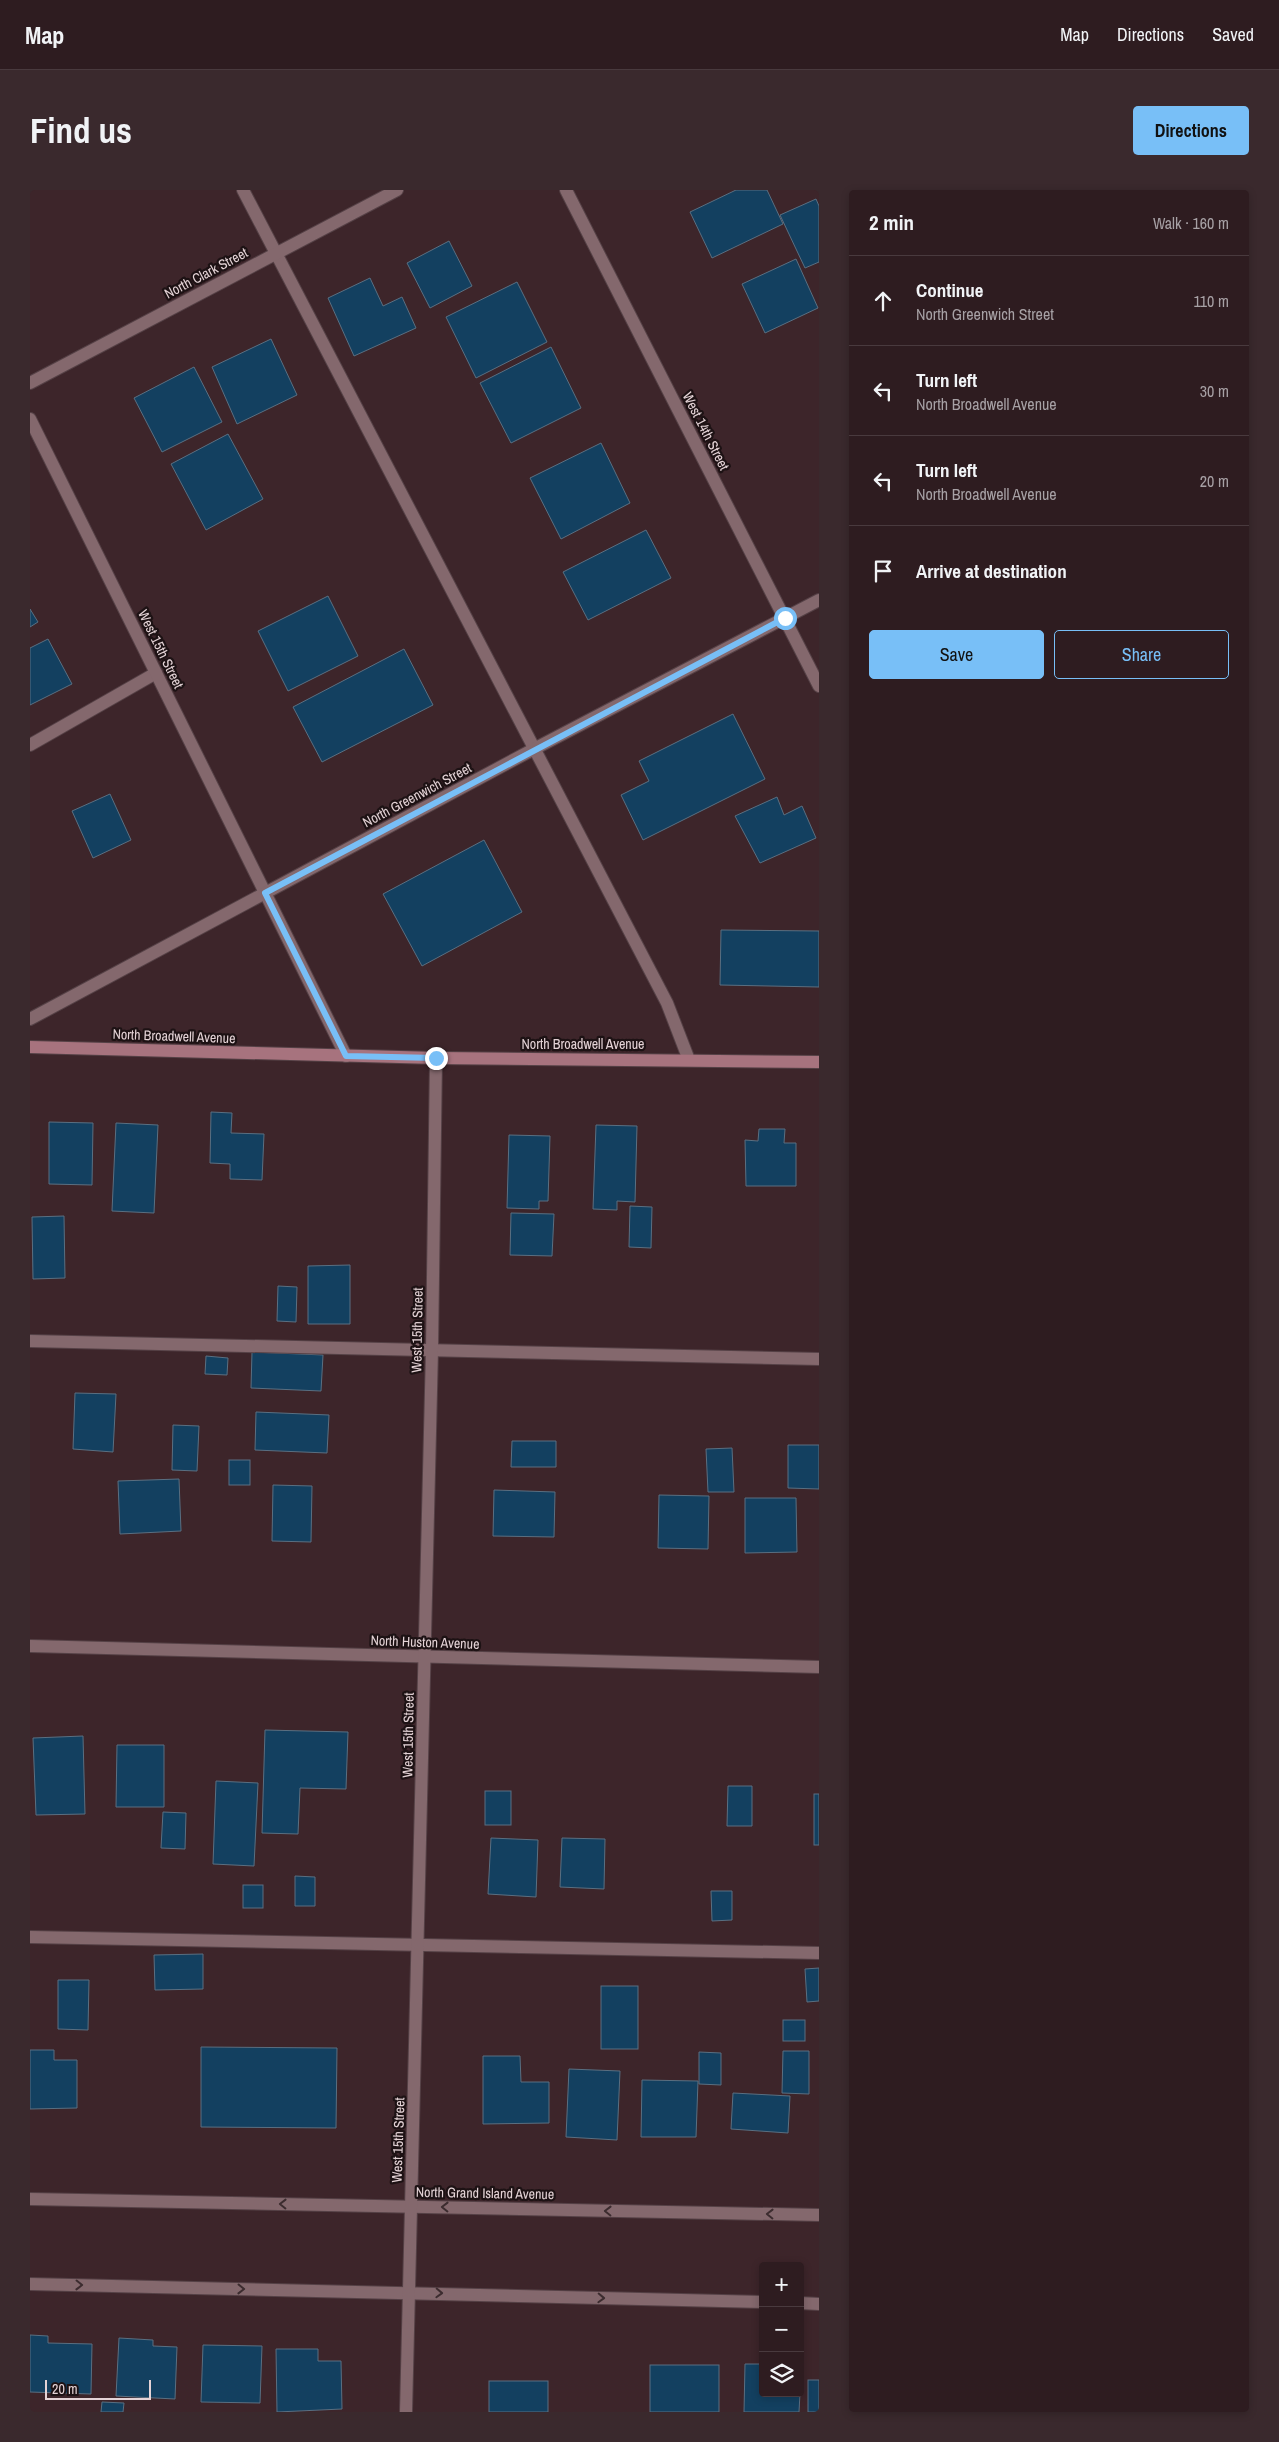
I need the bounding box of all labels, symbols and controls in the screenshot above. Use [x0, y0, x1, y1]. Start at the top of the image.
text: Map [25, 19, 64, 51]
text: Map [1060, 22, 1089, 47]
text: Directions [1117, 22, 1184, 47]
text: Saved [1212, 22, 1254, 47]
button: Directions [1133, 106, 1249, 155]
text: Find us [30, 107, 132, 154]
text: 2 min [869, 208, 914, 237]
text: Walk · 160 m [1153, 212, 1229, 234]
street label: North Clark Street [161, 243, 251, 303]
text: Continue [916, 277, 984, 303]
icon: ahead [869, 287, 897, 315]
text: 110 m [1193, 290, 1229, 312]
text: North Greenwich Street [916, 303, 1054, 325]
text: Turn left [916, 367, 977, 393]
icon: left [869, 377, 897, 405]
text: 30 m [1200, 380, 1229, 402]
street label: West 14th Street [679, 389, 733, 473]
text: North Broadwell Avenue [916, 393, 1057, 415]
text: Turn left [916, 457, 977, 483]
icon: left [869, 467, 897, 495]
text: 20 m [1200, 470, 1229, 492]
text: North Broadwell Avenue [916, 483, 1057, 505]
icon: arrive [869, 557, 897, 585]
text: Arrive at destination [916, 558, 1067, 584]
street label: West 15th Street [134, 607, 188, 691]
route start [774, 607, 797, 630]
button: Save [869, 630, 1044, 679]
button: Share [1054, 630, 1229, 679]
street label: North Greenwich Street [360, 759, 474, 831]
street label: North Broadwell Avenue [112, 1025, 236, 1047]
street label: North Broadwell Avenue [522, 1035, 644, 1053]
route end [425, 1047, 448, 1070]
street label: West 15th Street [407, 1287, 427, 1373]
street label: North Huston Avenue [370, 1631, 480, 1653]
street label: West 15th Street [398, 1692, 418, 1778]
street label: West 15th Street [388, 2097, 408, 2183]
street label: North Grand Island Avenue [416, 2183, 554, 2203]
one-way arrow [279, 2199, 286, 2209]
one-way arrow [441, 2202, 449, 2212]
one-way arrow [604, 2205, 612, 2216]
one-way arrow [766, 2209, 774, 2219]
map controls [759, 2262, 804, 2397]
button: + [759, 2262, 804, 2307]
one-way arrow [75, 2280, 83, 2290]
one-way arrow [238, 2284, 245, 2294]
one-way arrow [435, 2288, 443, 2299]
one-way arrow [598, 2293, 605, 2303]
button: − [759, 2307, 804, 2352]
button: layers [759, 2352, 804, 2397]
scale bar [45, 2377, 151, 2400]
text: 20 m [52, 2380, 78, 2398]

